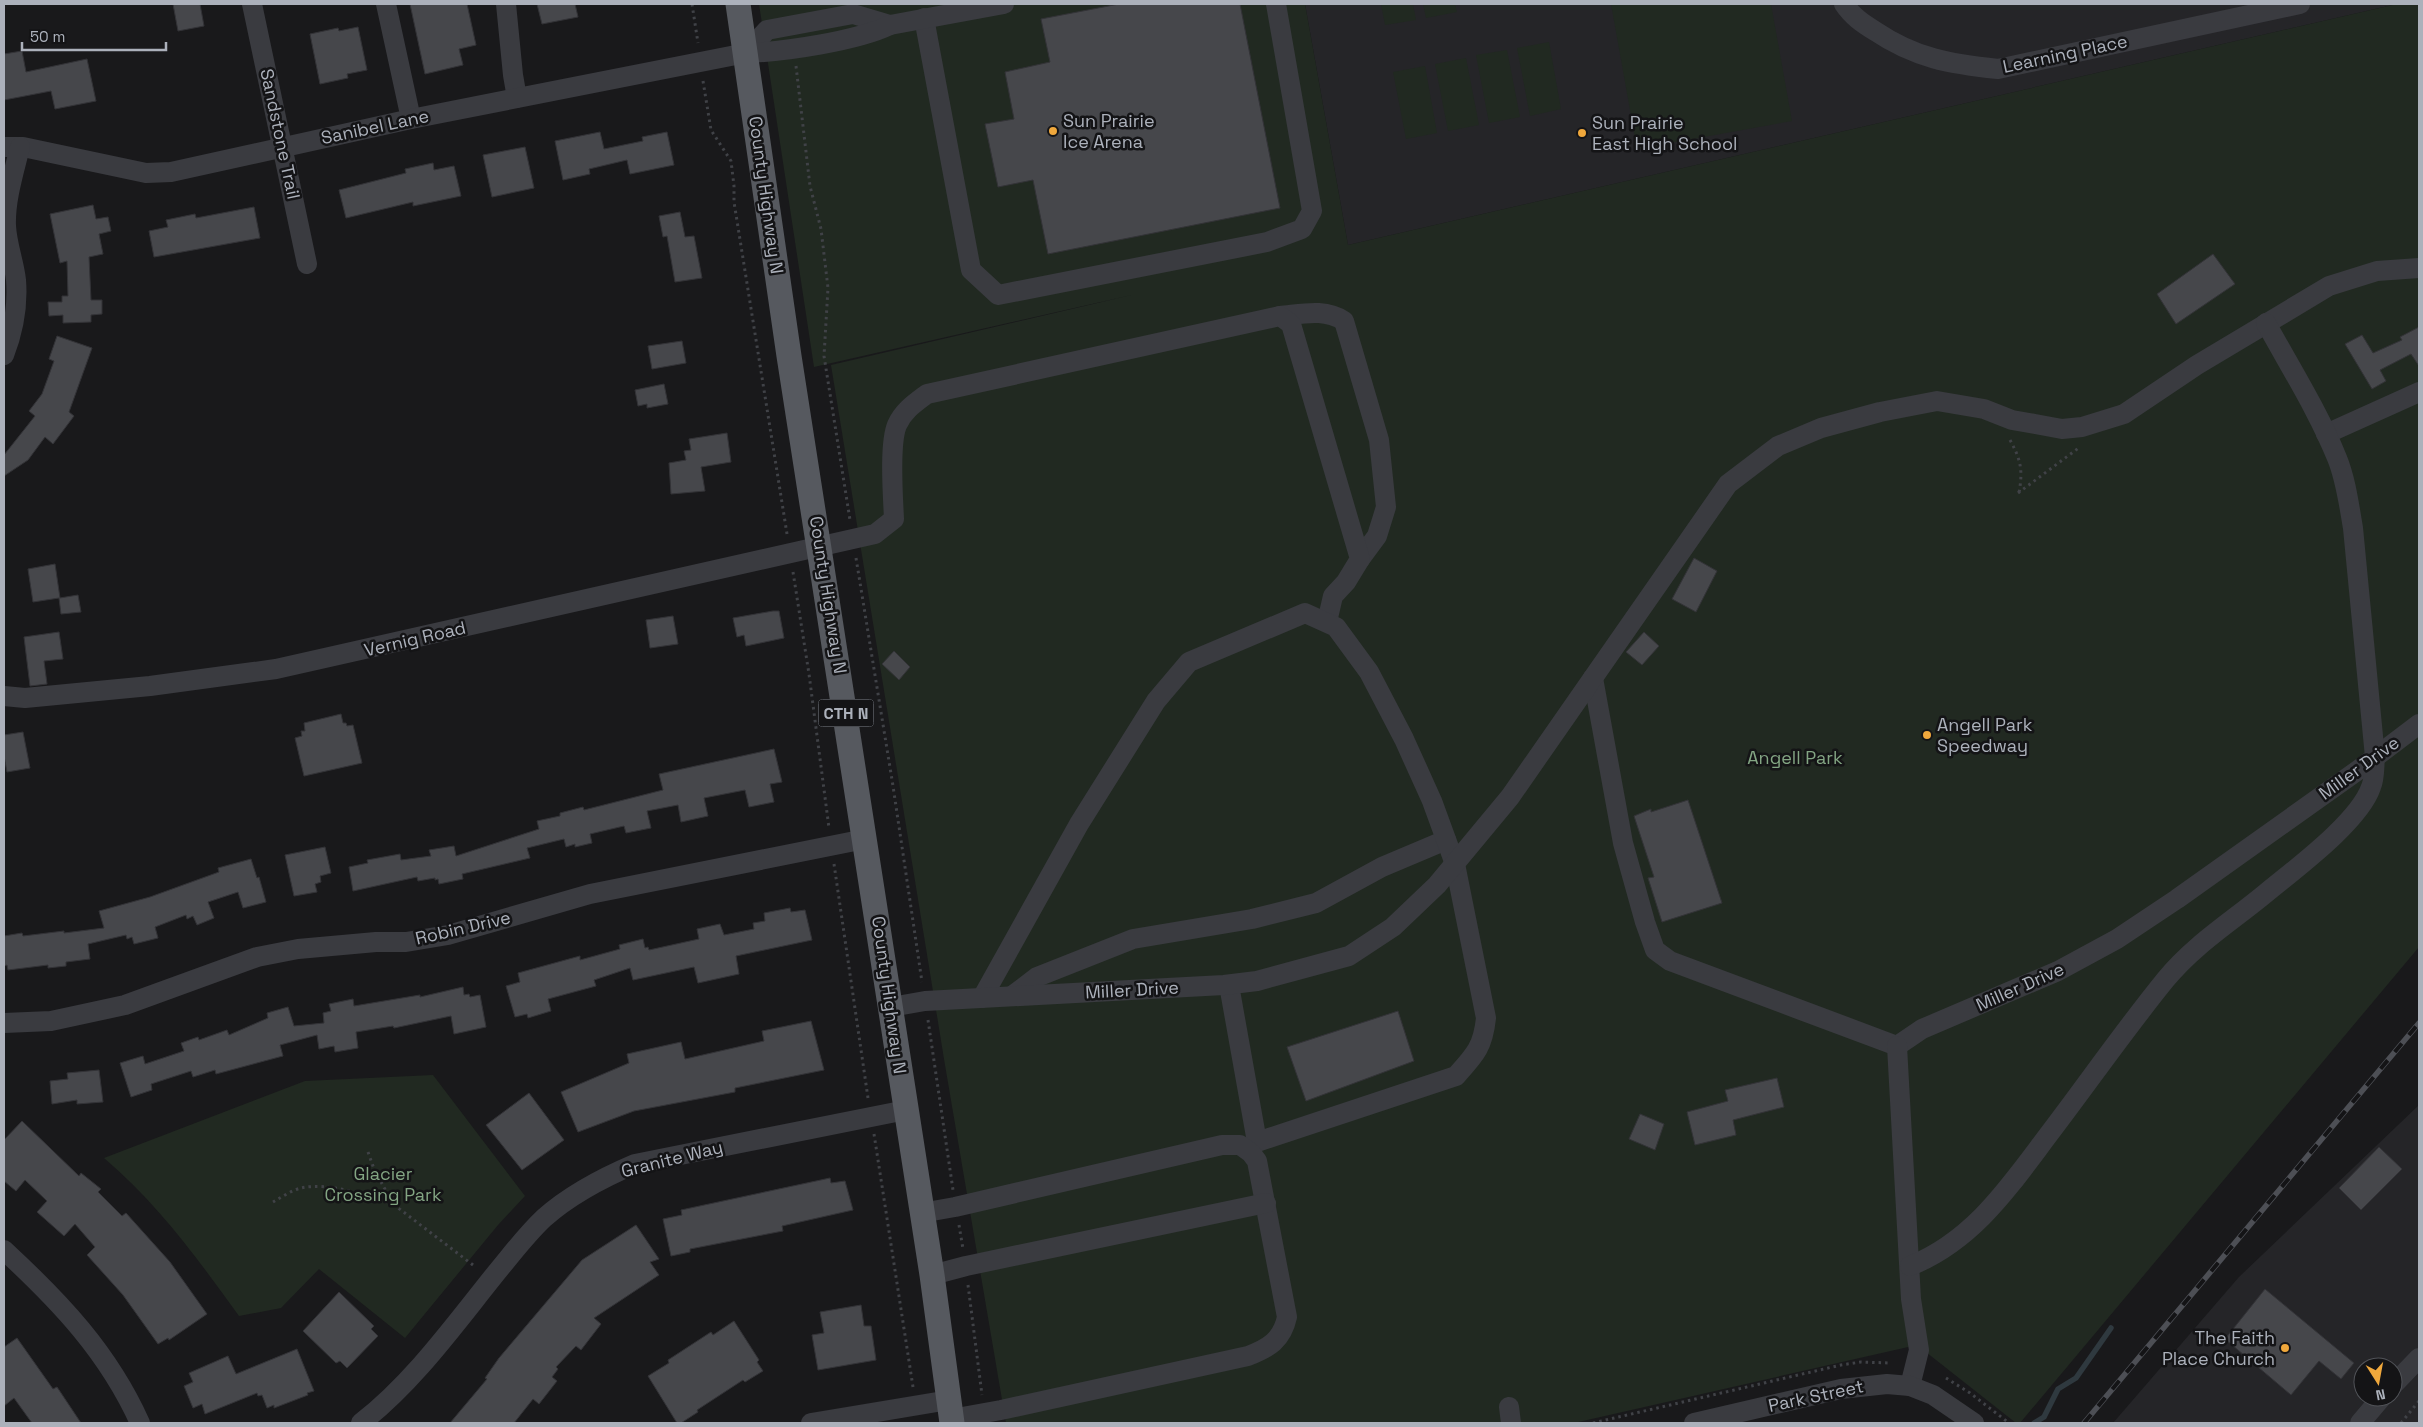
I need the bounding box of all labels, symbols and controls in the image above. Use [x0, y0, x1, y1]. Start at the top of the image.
scale bar [22, 20, 166, 52]
text: 50 m [30, 27, 65, 46]
street label: Learning Place [2000, 29, 2129, 78]
street label: Sandstone Trail [255, 66, 306, 201]
street label: Sanibel Lane [319, 104, 431, 149]
place label: Sun Prairie Ice Arena [1063, 109, 1155, 153]
place label: Sun Prairie East High School [1592, 111, 1738, 155]
street label: County Highway N [744, 115, 789, 275]
marker: Sun Prairie Ice Arena [1047, 125, 1059, 137]
marker: Sun Prairie East High School [1576, 127, 1588, 139]
street label: County Highway N [805, 515, 852, 675]
street label: Vernig Road [362, 616, 468, 661]
road number: CTH N [818, 700, 874, 726]
place label: Angell Park Speedway [1937, 713, 2033, 757]
marker: Angell Park Speedway [1921, 729, 1933, 741]
street label: Miller Drive [2314, 731, 2403, 805]
park label: Angell Park [1747, 746, 1843, 769]
street label: Robin Drive [413, 905, 513, 950]
street label: County Highway N [867, 915, 912, 1075]
street label: Miller Drive [1972, 957, 2067, 1016]
street label: Miller Drive [1084, 976, 1180, 1003]
street label: Granite Way [619, 1135, 725, 1182]
park label: Glacier Crossing Park [324, 1162, 442, 1206]
place label: The Faith Place Church [2162, 1326, 2275, 1370]
marker: The Faith Place Church [2279, 1342, 2291, 1354]
north arrow [2353, 1357, 2403, 1407]
street label: Park Street [1766, 1374, 1866, 1417]
text: N [2374, 1385, 2387, 1404]

